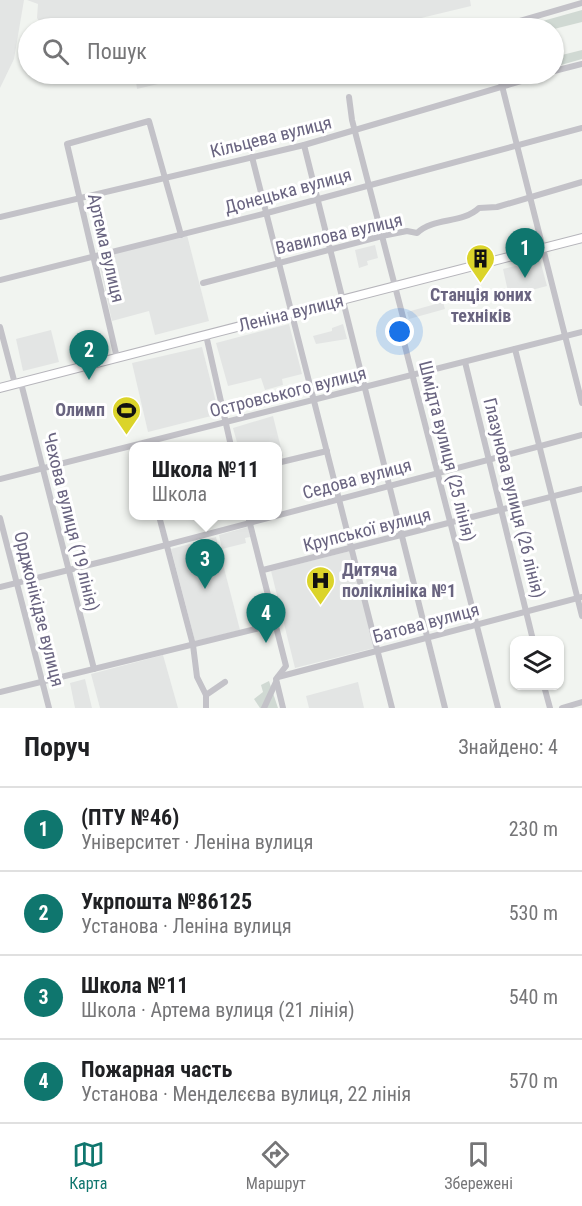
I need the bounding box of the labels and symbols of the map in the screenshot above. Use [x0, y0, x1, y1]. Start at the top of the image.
street label: Кільцева вулиця [208, 111, 334, 162]
street label: Донецька вулиця [222, 163, 354, 218]
street label: Артема вулиця [84, 191, 129, 304]
street label: Вавилова вулиця [273, 209, 404, 258]
pin: 1 [506, 228, 544, 278]
building icon: Станція юних техніків [465, 242, 497, 284]
place label: Станція юних техніків [430, 284, 532, 326]
street label: Леніна вулиця [236, 289, 346, 336]
your location [385, 317, 414, 346]
pin: 2 [70, 330, 109, 380]
street label: Шмідта вулиця (25 лiнiя) [414, 358, 480, 544]
street label: Островського вулиця [207, 362, 368, 421]
sports icon: Олимп [110, 394, 142, 436]
street label: Глазунова вулиця (26 лiнiя) [478, 396, 550, 600]
place label: Олимп [55, 399, 105, 420]
street label: Чехова вулиця (19 лiнiя) [38, 430, 104, 614]
street label: Седова вулиця [300, 454, 414, 503]
street label: Крупської вулиця [301, 504, 433, 556]
street label: Орджонікідзе вулиця [10, 529, 69, 689]
pin: 3 [186, 540, 224, 589]
place label: Дитяча поліклініка №1 [342, 559, 456, 601]
hospital icon: Дитяча поліклініка №1 [305, 564, 337, 606]
pin: 4 [246, 594, 286, 643]
street label: Батова вулиця [370, 598, 481, 647]

